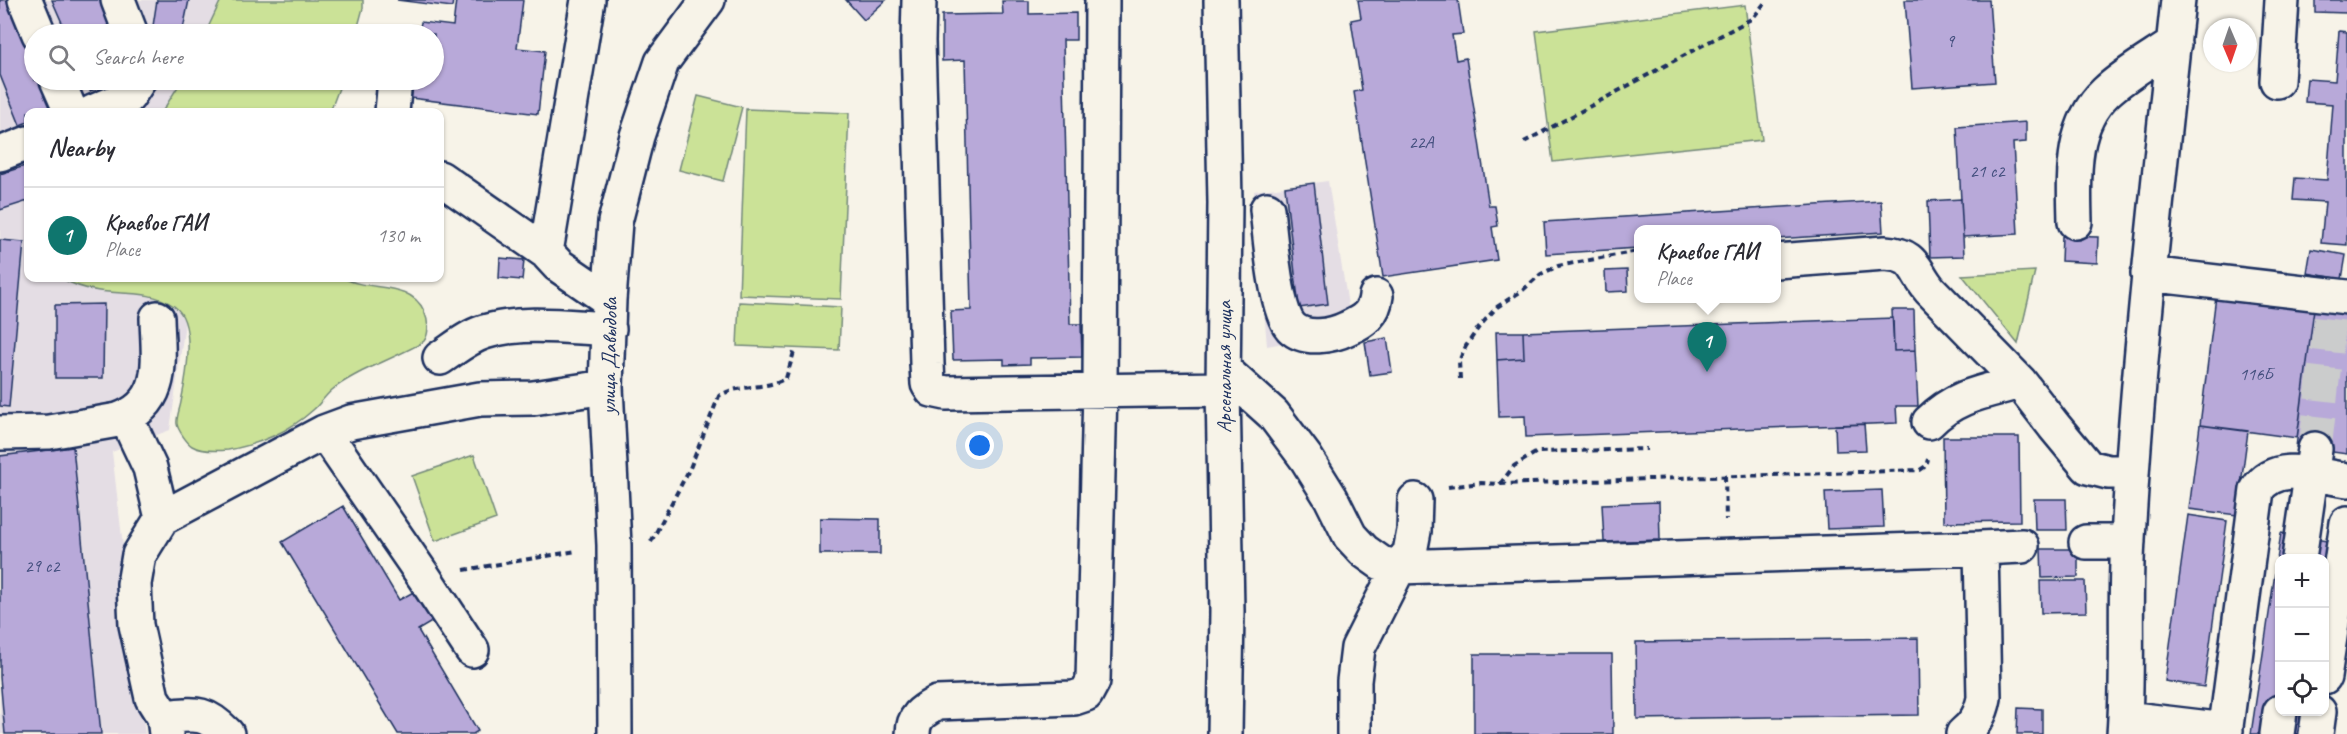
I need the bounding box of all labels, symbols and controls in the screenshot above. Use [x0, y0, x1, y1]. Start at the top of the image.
north arrow [2203, 18, 2257, 72]
search box [24, 24, 444, 90]
house number: 9 [1946, 30, 1956, 52]
icon: search [45, 41, 78, 74]
text: Search here [93, 43, 183, 71]
text: Nearby [48, 131, 113, 164]
house number: 22А [1408, 131, 1435, 153]
house number: 21 с2 [1969, 160, 2006, 182]
text: Краевое ГАИ [105, 209, 207, 237]
text: 1 [63, 223, 72, 248]
text: 130 m [377, 223, 420, 248]
popup [1634, 225, 1781, 303]
text: Place [105, 237, 140, 262]
text: Краевое ГАИ [1657, 238, 1758, 266]
text: Place [1657, 266, 1692, 291]
street label: улица Давыдова [595, 296, 623, 417]
street label: Арсенальная улица [1211, 299, 1237, 433]
pin: 1 [1688, 322, 1726, 372]
house number: 116Б [2239, 363, 2276, 385]
your location [965, 431, 994, 460]
map controls [2275, 554, 2329, 716]
button: + [2275, 554, 2329, 608]
house number: 29 с2 [24, 555, 61, 577]
button: − [2275, 608, 2329, 662]
button: locate [2275, 662, 2329, 716]

